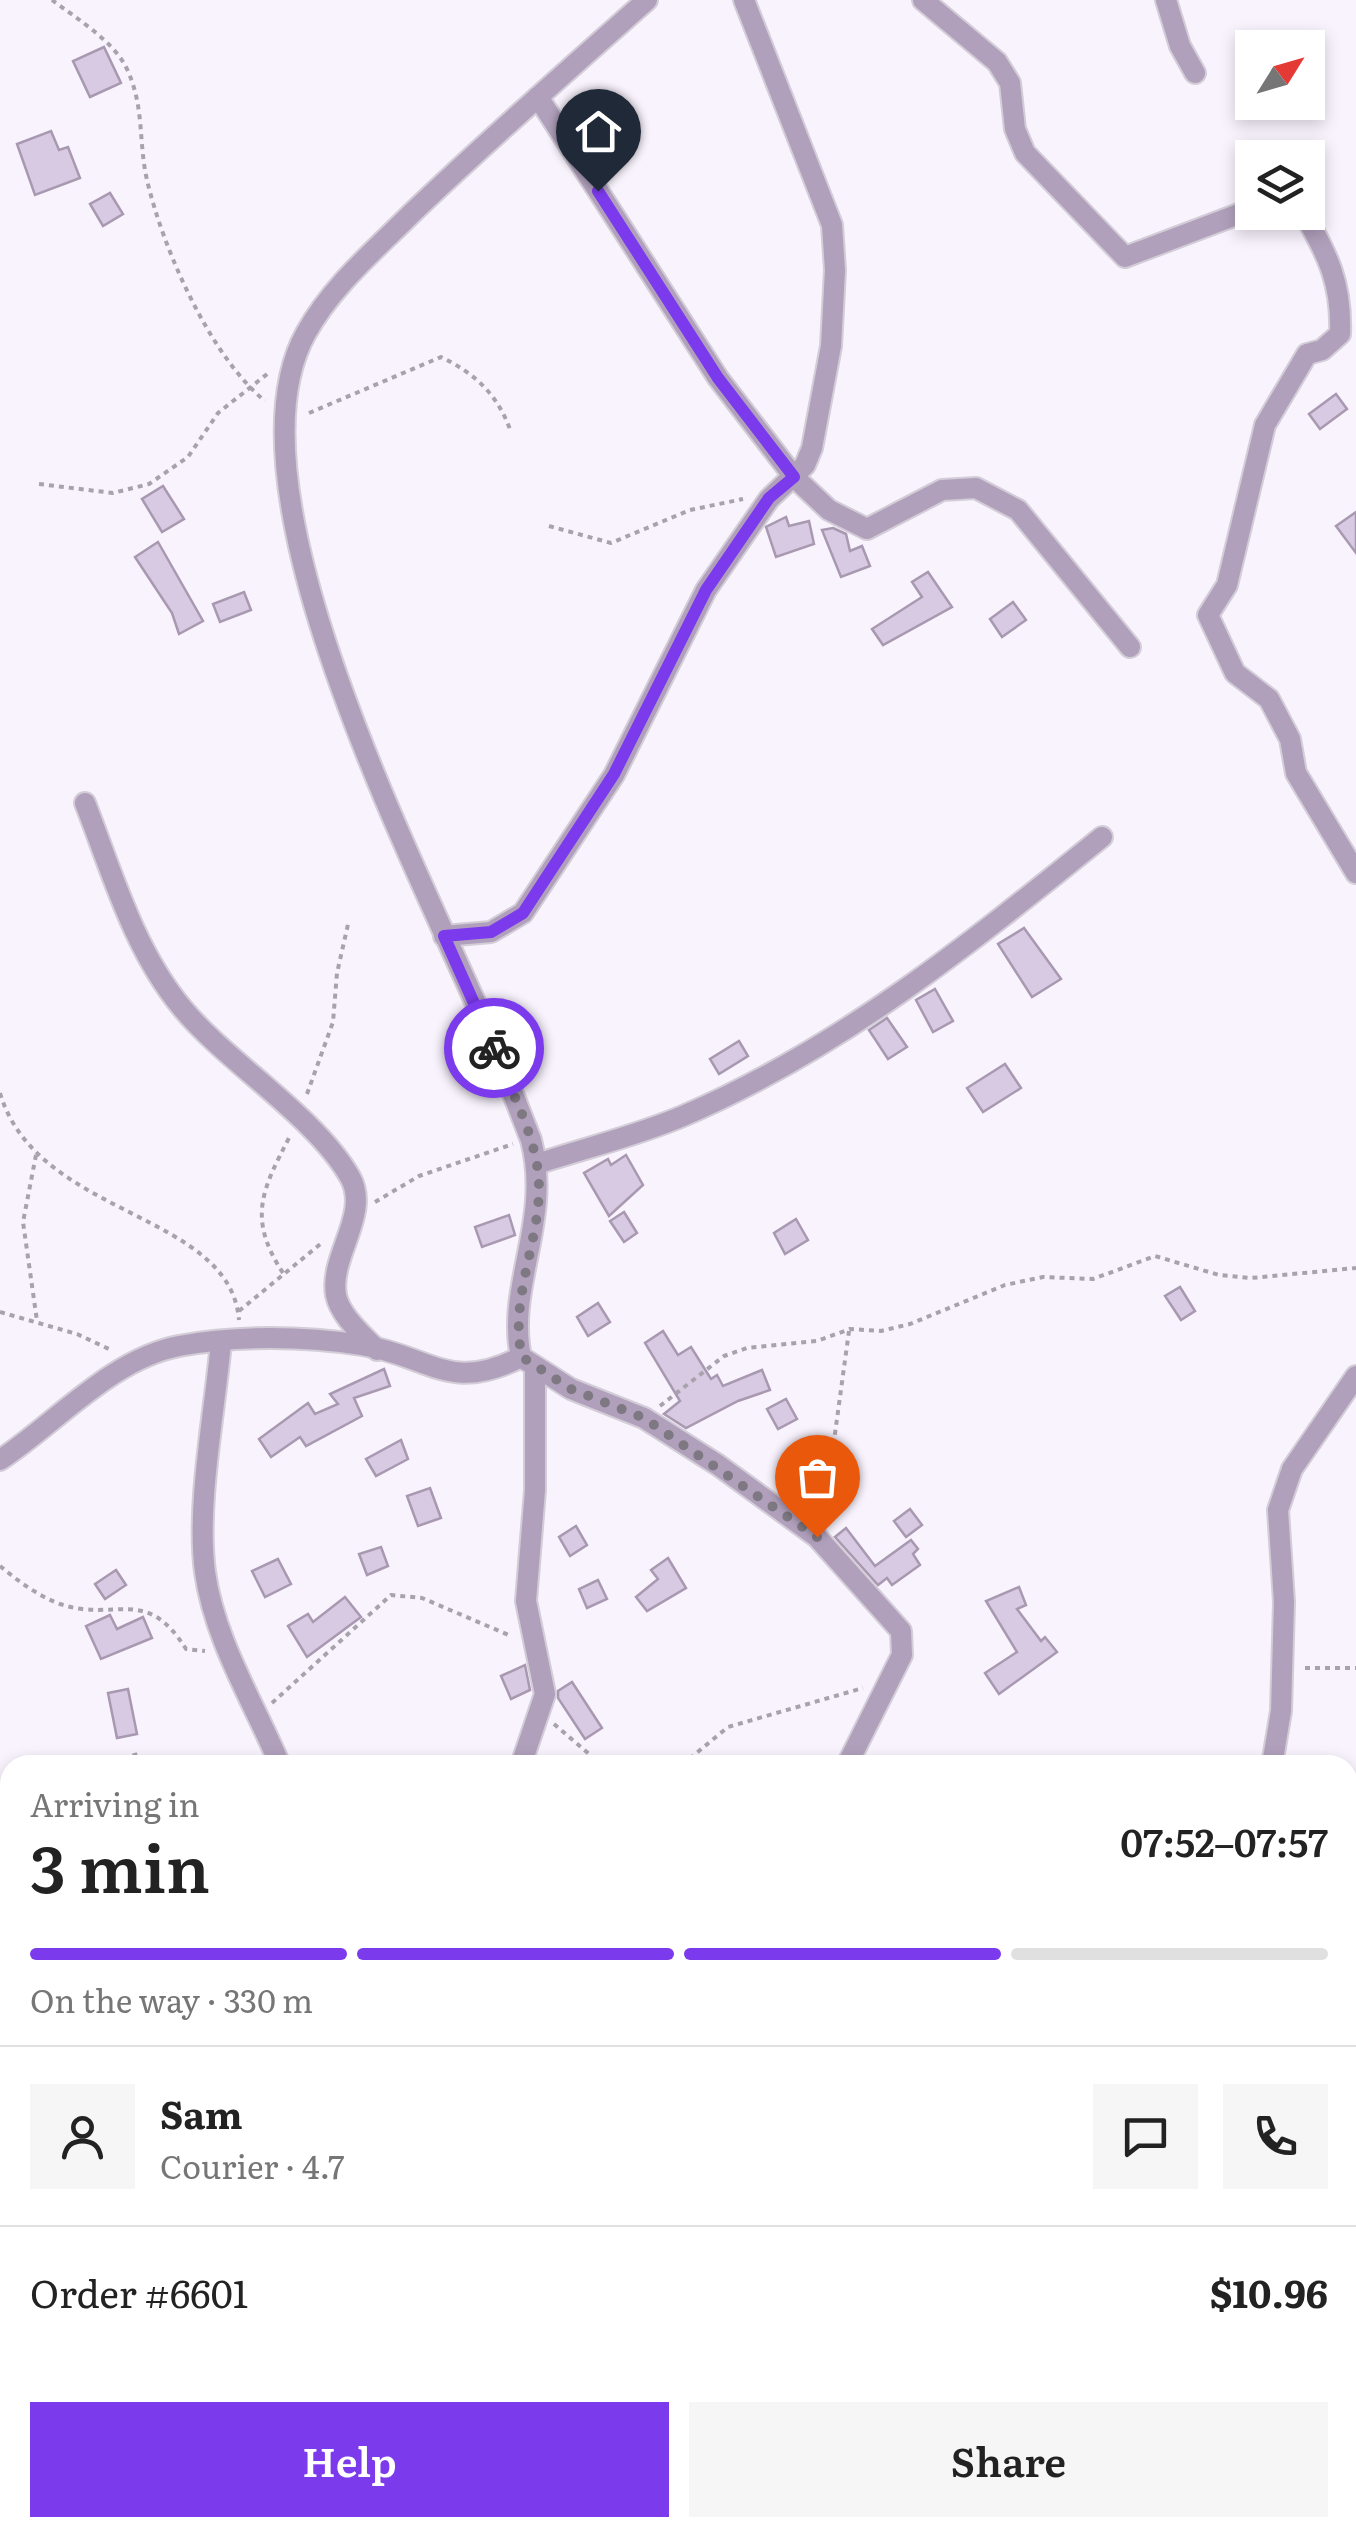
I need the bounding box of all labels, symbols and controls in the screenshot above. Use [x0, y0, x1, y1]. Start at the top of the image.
north arrow [1235, 30, 1325, 120]
map controls [1235, 30, 1325, 230]
pin [556, 89, 641, 192]
icon: home [571, 104, 626, 159]
button: layers [1235, 140, 1325, 230]
courier [444, 998, 544, 1098]
icon: bike [467, 1021, 522, 1076]
pin [775, 1435, 860, 1538]
icon: bag [790, 1450, 845, 1505]
text: Arriving in [30, 1779, 200, 1827]
text: 07:52–07:57 [1120, 1812, 1328, 1869]
text: 3 min [30, 1816, 210, 1913]
text: On the way · 330 m [30, 1975, 313, 2023]
button: person [30, 2084, 135, 2189]
text: Sam [160, 2084, 243, 2141]
button: chat [1093, 2084, 1198, 2189]
button: phone [1223, 2084, 1328, 2189]
text: Courier · 4.7 [160, 2141, 345, 2189]
text: Order #6601 [30, 2263, 248, 2320]
text: $10.96 [1210, 2263, 1328, 2320]
button: Help [30, 2402, 669, 2517]
button: Share [689, 2402, 1328, 2517]

